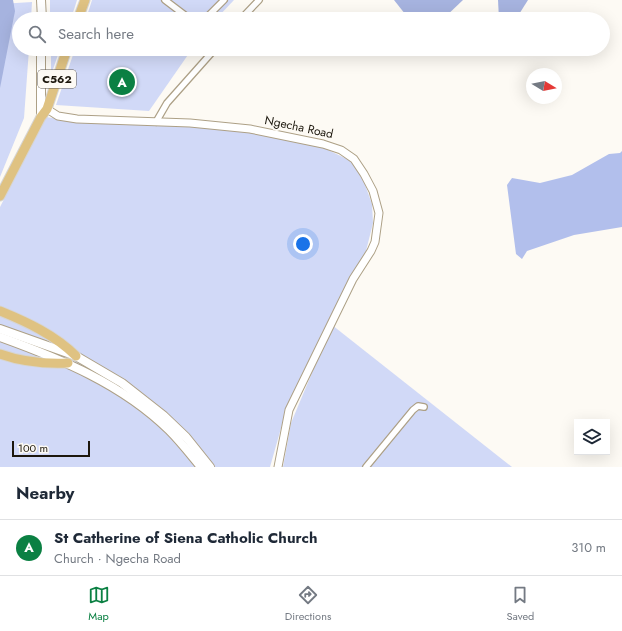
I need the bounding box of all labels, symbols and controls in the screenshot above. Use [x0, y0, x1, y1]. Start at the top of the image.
search box [12, 12, 610, 56]
icon: search [26, 23, 48, 45]
text: Search here [58, 23, 134, 45]
pin: A [109, 67, 135, 97]
north arrow [526, 68, 562, 104]
road number: C562 [38, 70, 76, 88]
street label: Ngecha Road [263, 111, 335, 143]
your location [293, 234, 313, 254]
map controls [574, 419, 610, 455]
button: layers [574, 419, 610, 455]
scale bar [12, 439, 90, 458]
text: 100 m [18, 440, 48, 456]
text: Nearby [16, 481, 74, 505]
text: St Catherine of Siena Catholic Church [54, 527, 317, 549]
text: A [24, 538, 34, 557]
text: 310 m [571, 538, 606, 557]
text: Church · Ngecha Road [54, 549, 181, 568]
tab: Map [88, 584, 110, 624]
tab: Directions [285, 584, 331, 624]
tab: Saved [507, 584, 534, 624]

